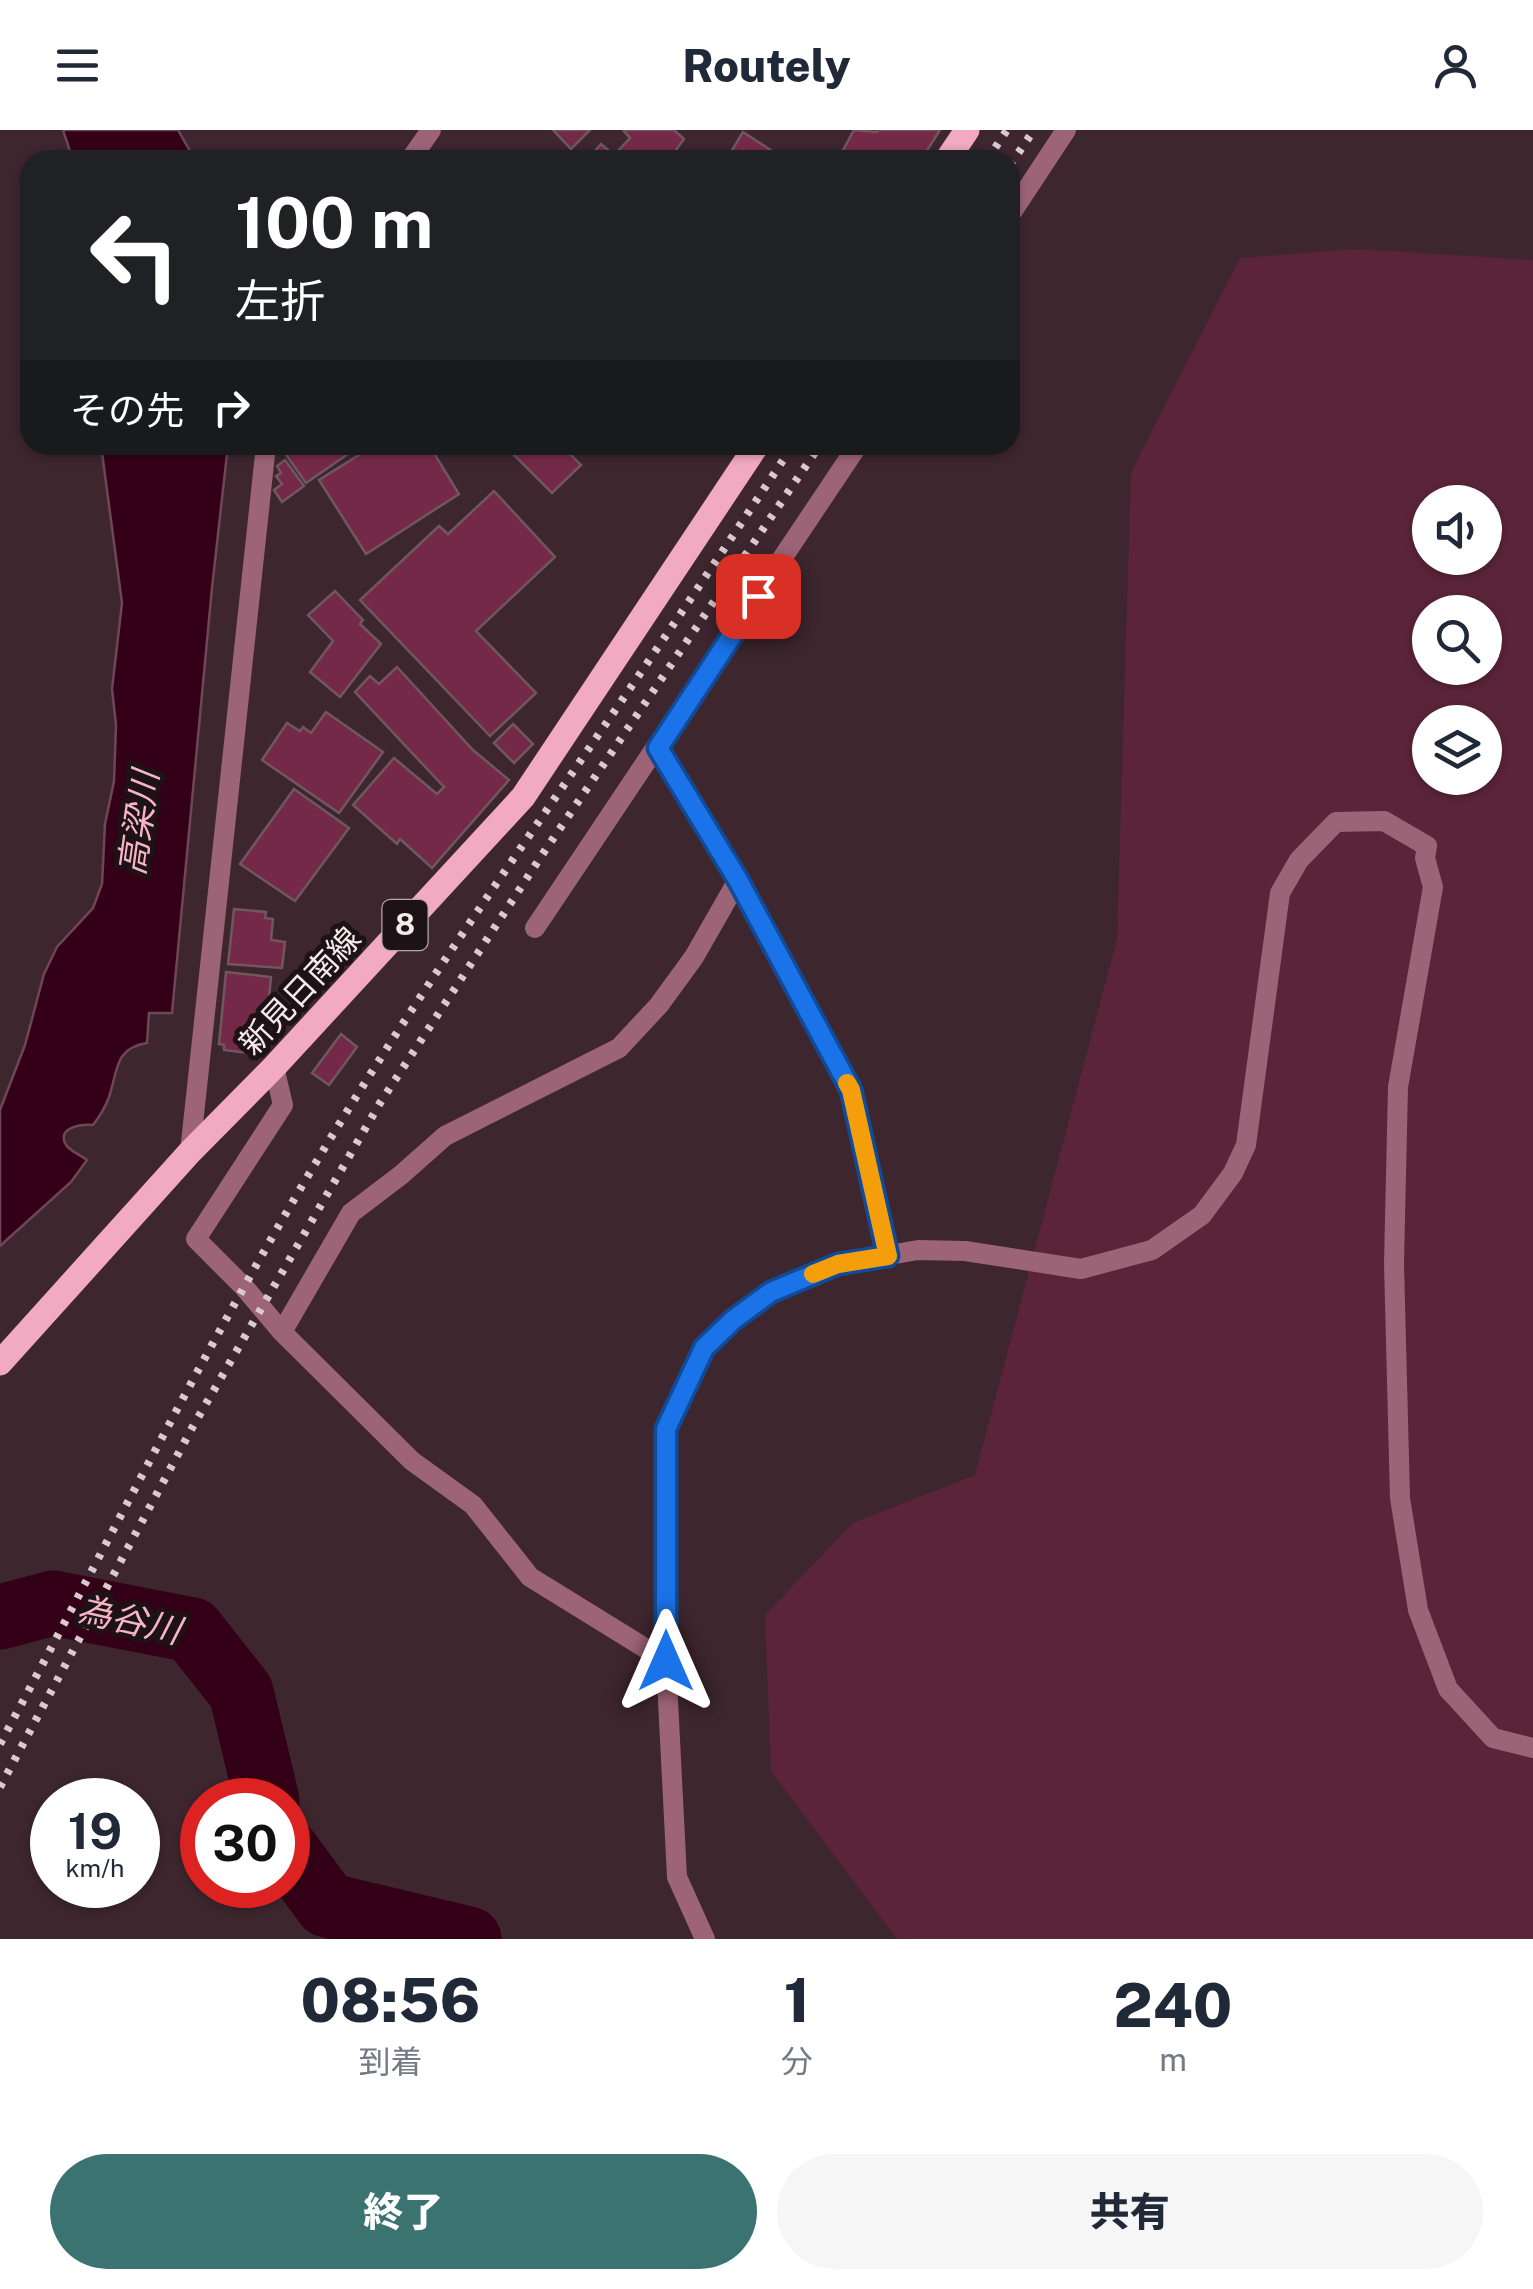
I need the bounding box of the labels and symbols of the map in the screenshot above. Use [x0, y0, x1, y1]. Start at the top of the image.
pin [716, 554, 801, 639]
water label: 高梁川 [111, 764, 167, 878]
road number: 8 [382, 900, 428, 950]
street label: 新見日南線 [232, 920, 368, 1062]
water label: 為谷川 [73, 1588, 189, 1652]
position arrow [614, 1609, 718, 1713]
speed limit sign: 30 [180, 1778, 310, 1908]

